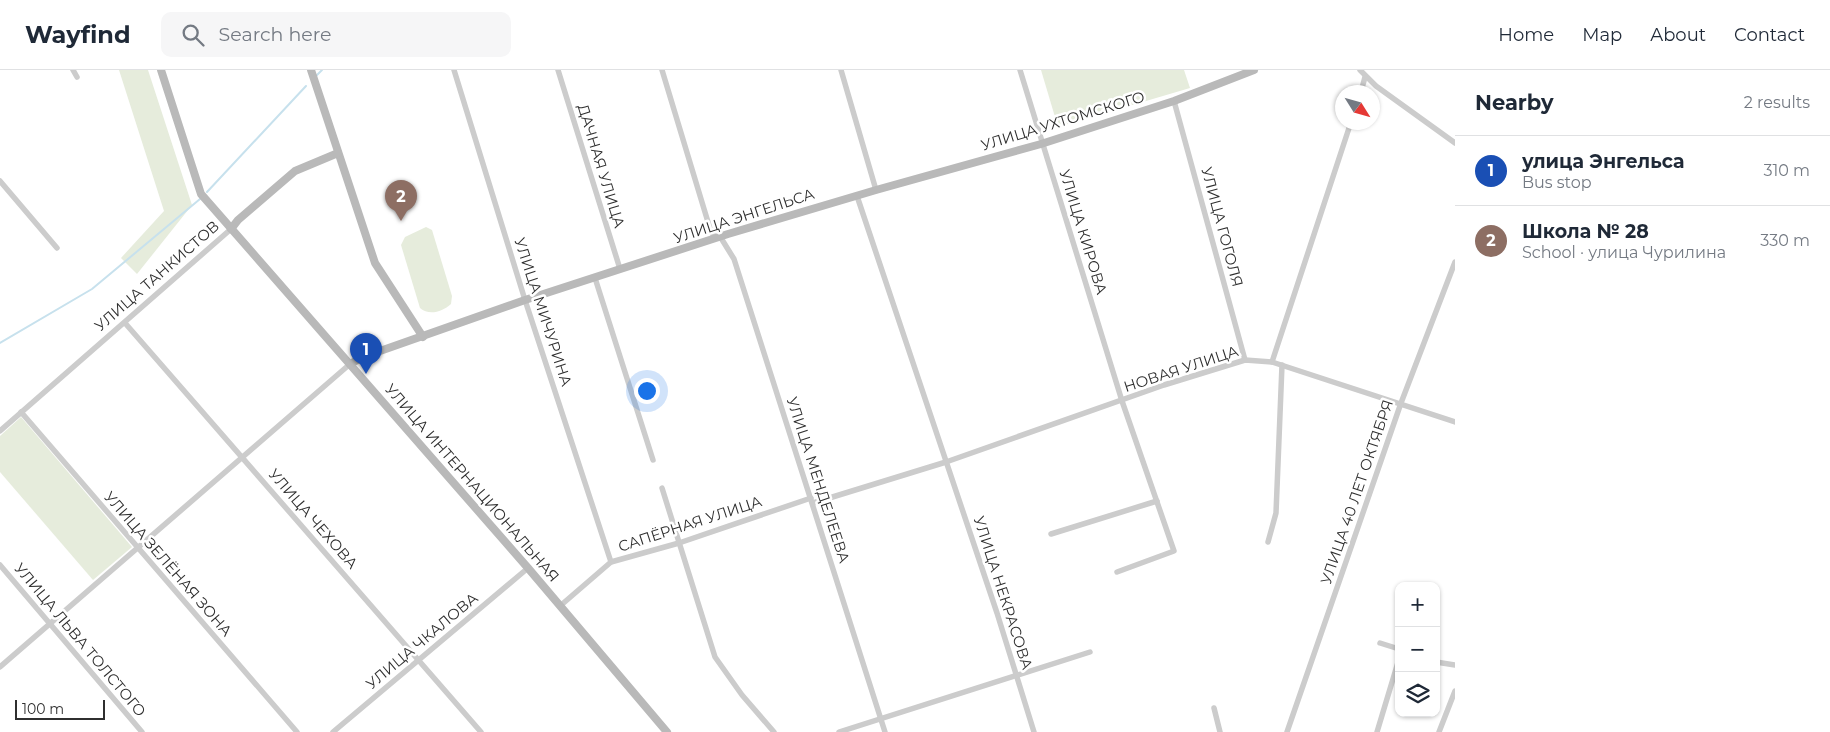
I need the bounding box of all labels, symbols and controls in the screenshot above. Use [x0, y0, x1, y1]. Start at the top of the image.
search box [161, 12, 511, 57]
text: Wayfind [25, 20, 131, 49]
icon: search [179, 21, 207, 49]
text: Search here [219, 23, 332, 46]
text: Home [1498, 24, 1554, 46]
text: Map [1582, 24, 1622, 46]
text: About [1650, 24, 1706, 46]
text: Contact [1734, 24, 1805, 46]
north arrow [1335, 85, 1380, 130]
street label: УЛИЦА УХТОМСКОГО [979, 87, 1147, 154]
text: Nearby [1475, 90, 1554, 115]
text: 2 results [1744, 93, 1810, 112]
street label: ДАЧНАЯ УЛИЦА [574, 102, 629, 230]
text: улица Энгельса [1522, 150, 1684, 173]
text: 1 [1488, 161, 1494, 180]
text: 310 m [1763, 161, 1810, 180]
street label: УЛИЦА ГОГОЛЯ [1197, 165, 1248, 289]
street label: УЛИЦА КИРОВА [1055, 167, 1112, 297]
text: Bus stop [1522, 173, 1592, 192]
pin: 2 [385, 180, 417, 221]
street label: УЛИЦА ЭНГЕЛЬСА [671, 184, 817, 247]
street label: УЛИЦА ТАНКИСТОВ [90, 216, 223, 335]
text: Школа № 28 [1522, 220, 1649, 243]
text: 2 [1486, 231, 1496, 250]
text: 330 m [1760, 231, 1810, 250]
street label: УЛИЦА МИЧУРИНА [510, 235, 576, 389]
text: School · улица Чурилина [1522, 243, 1726, 262]
pin: 1 [350, 333, 382, 374]
street label: НОВАЯ УЛИЦА [1121, 341, 1241, 396]
your location [634, 378, 660, 404]
street label: УЛИЦА ИНТЕРНАЦИОНАЛЬНАЯ [381, 380, 564, 586]
street label: УЛИЦА МЕНДЕЛЕЕВА [783, 394, 854, 565]
street label: УЛИЦА 40 ЛЕТ ОКТЯБРЯ [1316, 397, 1397, 587]
street label: УЛИЦА ЧЕХОВА [265, 465, 362, 573]
street label: УЛИЦА ЗЕЛЁНАЯ ЗОНА [100, 487, 237, 640]
street label: САПЁРНАЯ УЛИЦА [616, 491, 764, 556]
street label: УЛИЦА НЕКРАСОВА [970, 514, 1037, 672]
street label: УЛИЦА ЛЬВА ТОЛСТОГО [10, 559, 150, 720]
map controls [1395, 582, 1440, 717]
button: + [1395, 582, 1440, 627]
street label: УЛИЦА ЧКАЛОВА [362, 588, 482, 693]
button: − [1395, 627, 1440, 672]
button: layers [1395, 672, 1440, 717]
scale bar [15, 697, 105, 720]
text: 100 m [22, 700, 64, 718]

